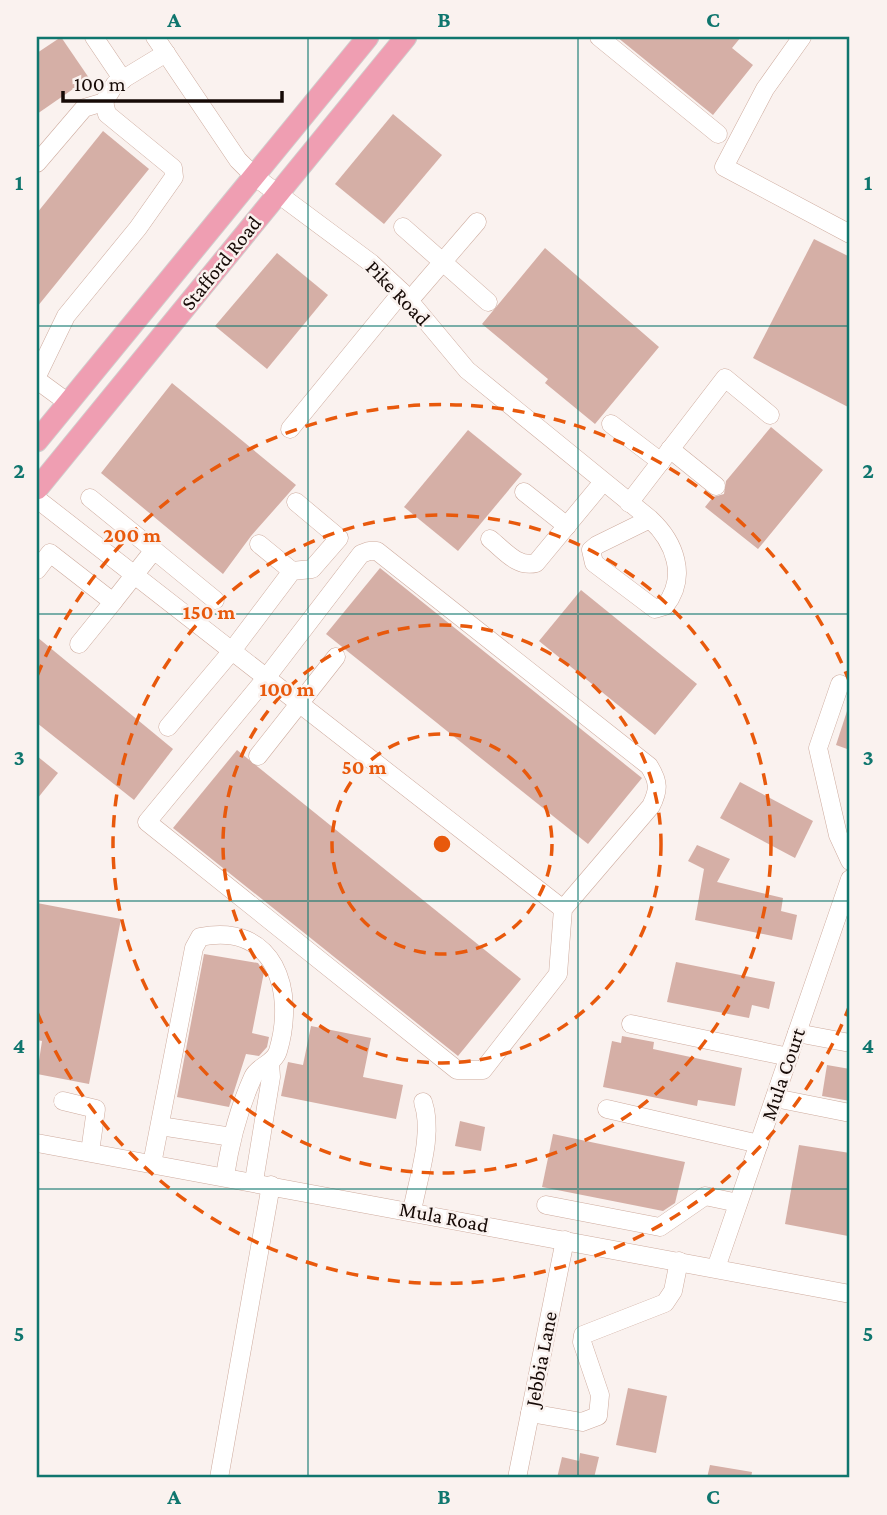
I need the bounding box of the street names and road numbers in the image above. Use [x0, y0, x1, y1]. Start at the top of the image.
street label: Stafford Road [176, 211, 266, 315]
street label: Pike Road [361, 255, 435, 331]
street label: Mula Court [756, 1024, 810, 1123]
street label: Mula Road [397, 1197, 491, 1237]
street label: Jebbia Lane [520, 1309, 562, 1411]

